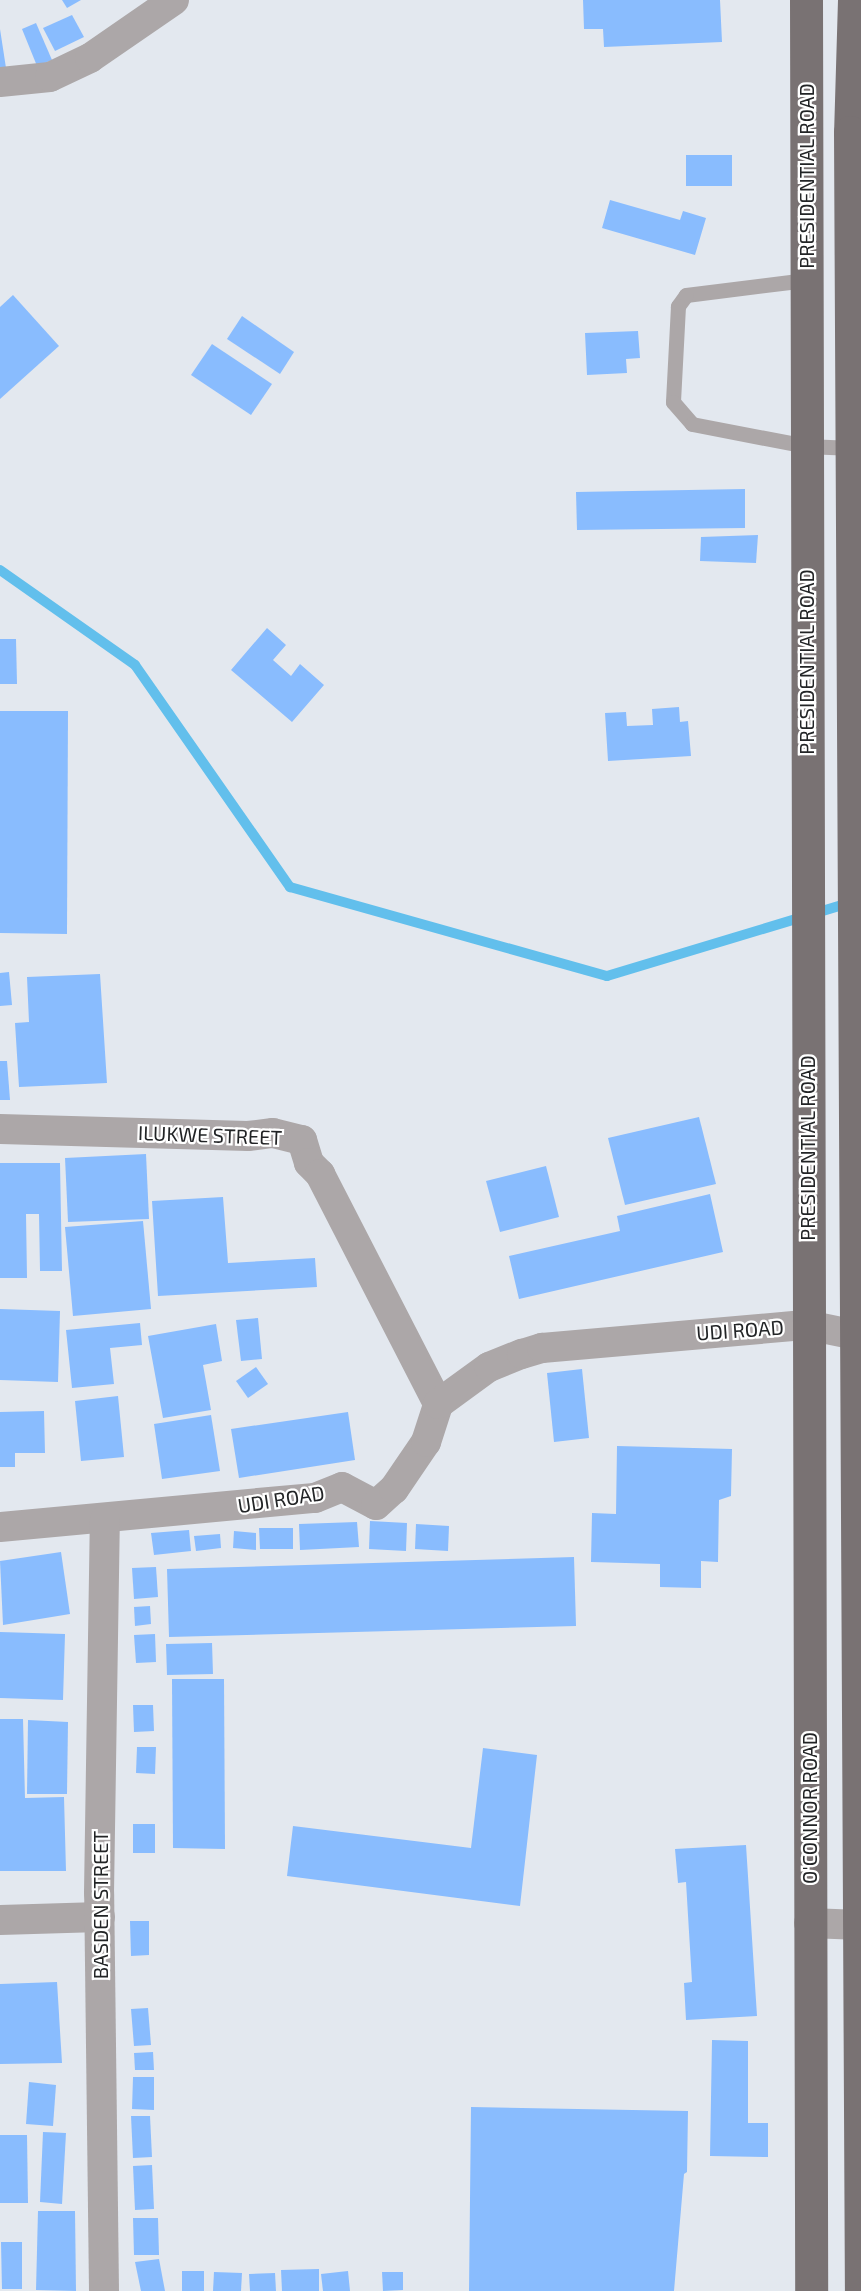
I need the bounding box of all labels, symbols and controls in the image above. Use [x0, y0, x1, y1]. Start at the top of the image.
street label: PRESIDENTIAL ROAD [794, 83, 818, 269]
street label: PRESIDENTIAL ROAD [794, 569, 818, 755]
street label: PRESIDENTIAL ROAD [795, 1055, 819, 1241]
street label: ILUKWE STREET [138, 1120, 282, 1150]
street label: UDI ROAD [695, 1315, 785, 1345]
street label: UDI ROAD [236, 1480, 326, 1518]
street label: O'CONNOR ROAD [797, 1732, 821, 1884]
street label: BASDEN STREET [88, 1831, 112, 1979]

